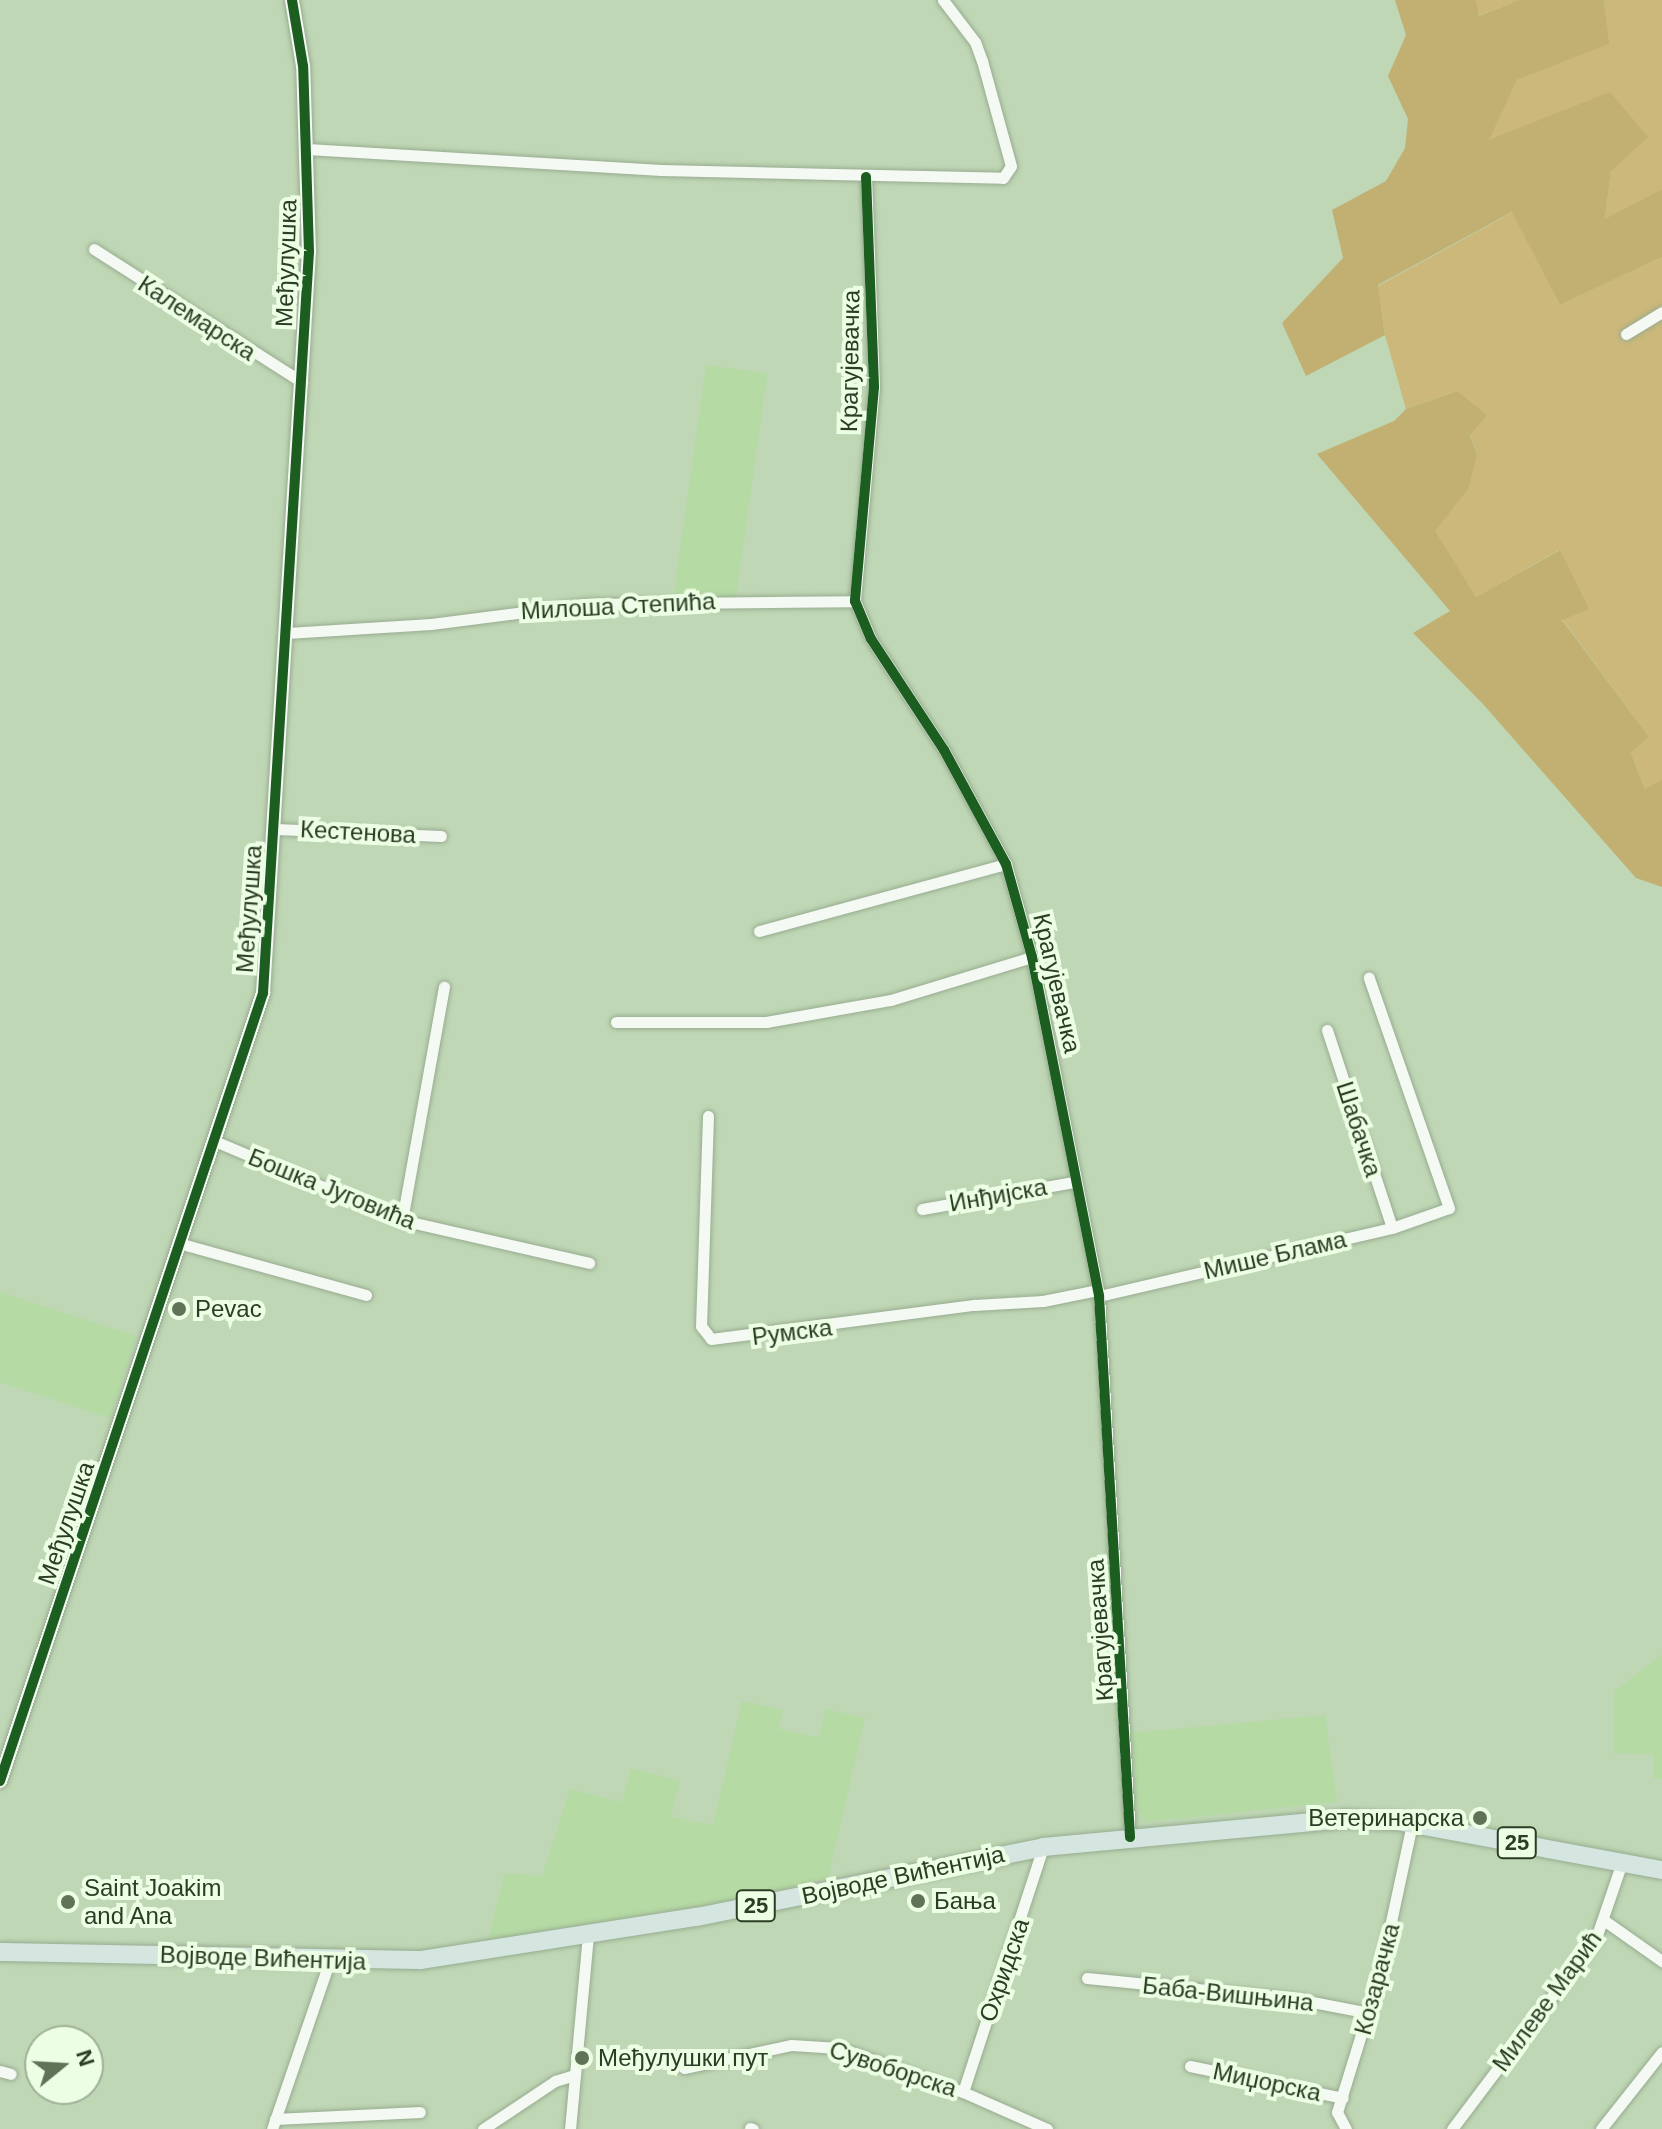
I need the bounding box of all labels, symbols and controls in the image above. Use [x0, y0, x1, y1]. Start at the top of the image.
street label: Међулушка [269, 199, 303, 327]
street label: Калемарска [133, 269, 261, 367]
street label: Крагујевачка [834, 290, 866, 432]
street label: Милоша Степића [520, 587, 716, 625]
street label: Кестенова [299, 815, 417, 849]
street label: Међулушка [230, 844, 268, 974]
street label: Крагујевачка [1027, 910, 1087, 1056]
street label: Шабачка [1330, 1078, 1388, 1180]
street label: Бошка Југовића [244, 1142, 420, 1236]
street label: Инђијска [947, 1172, 1049, 1218]
street label: Мише Блама [1201, 1225, 1349, 1285]
place label: Pevac [195, 1295, 262, 1323]
marker: Pevac [170, 1300, 188, 1318]
street label: Румска [750, 1313, 834, 1351]
street label: Међулушка [32, 1458, 100, 1588]
street label: Крагујевачка [1081, 1558, 1119, 1702]
place label: Ветеринарска [1308, 1804, 1464, 1832]
marker: Ветеринарска [1471, 1809, 1489, 1827]
road number: 25 [1495, 1825, 1539, 1861]
street label: Војводе Вићентија [799, 1839, 1007, 1911]
place label: Saint Joakim and Ana [84, 1874, 221, 1930]
place label: Бања [934, 1887, 996, 1915]
road number: 25 [734, 1888, 778, 1924]
marker: Бања [909, 1892, 927, 1910]
marker: Saint Joakim and Ana [59, 1893, 77, 1911]
street label: Охридска [973, 1914, 1035, 2026]
street label: Козарачка [1348, 1920, 1406, 2038]
street label: Милеве Марић [1486, 1925, 1608, 2077]
street label: Војводе Вићентија [159, 1940, 367, 1976]
street label: Баба-Вишњина [1141, 1971, 1315, 2017]
north arrow [24, 2025, 104, 2105]
street label: Сувоборска [826, 2035, 960, 2103]
place label: Међулушки пут [598, 2044, 768, 2072]
text: N [71, 2047, 100, 2069]
marker: Међулушки пут [573, 2049, 591, 2067]
street label: Миџорска [1210, 2057, 1324, 2107]

